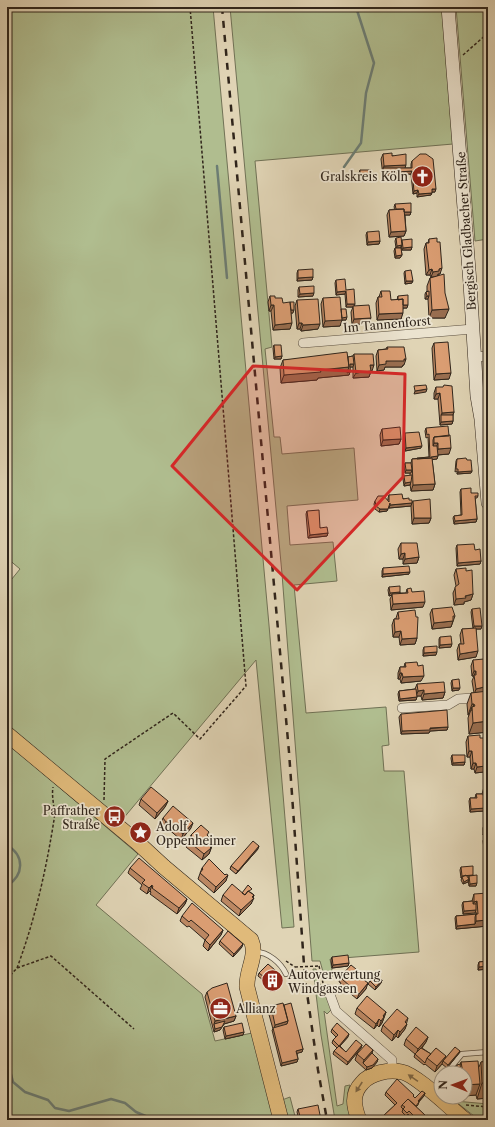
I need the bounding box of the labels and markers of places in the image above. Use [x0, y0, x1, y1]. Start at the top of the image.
church icon: Gralskreis Köln [410, 163, 436, 189]
place label: Gralskreis Köln [320, 169, 408, 184]
place label: Paffrather Straße [43, 803, 100, 832]
bus stop icon: Paffrather Straße [102, 804, 128, 830]
place label: Adolf Oppenheimer [155, 819, 236, 848]
place icon: Adolf Oppenheimer [127, 820, 153, 846]
place label: Autoverwertung Windgassen [287, 967, 381, 996]
building icon: Autoverwertung Windgassen [260, 968, 286, 994]
office icon: Allianz [208, 995, 234, 1021]
place label: Allianz [235, 1001, 276, 1016]

